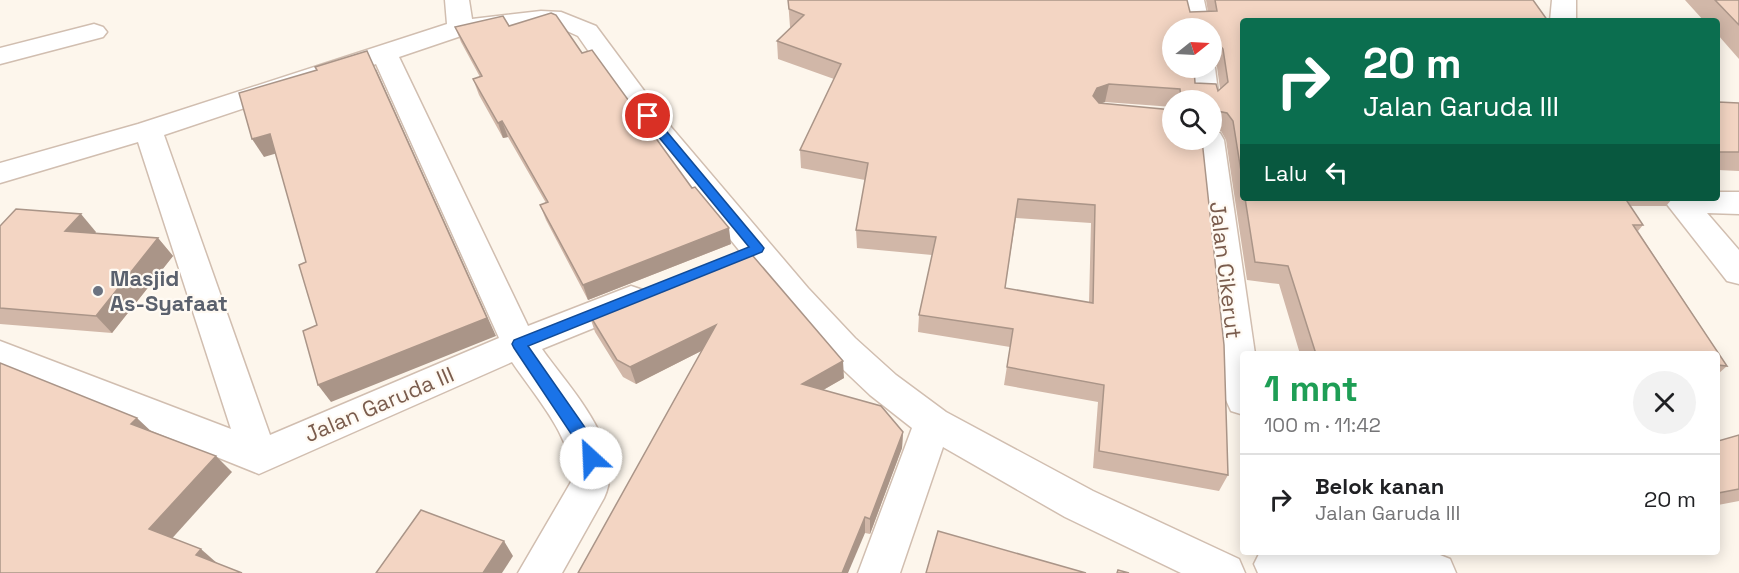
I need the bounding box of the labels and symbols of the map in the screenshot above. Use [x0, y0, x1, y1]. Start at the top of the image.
north arrow [1162, 18, 1222, 78]
pin [622, 90, 673, 141]
street label: Jalan Cikerut [1204, 200, 1248, 340]
place label: Masjid As-Syafaat [110, 264, 228, 317]
marker: Masjid As-Syafaat [91, 284, 105, 298]
street label: Jalan Garuda III [300, 360, 458, 448]
position arrow [559, 426, 623, 490]

